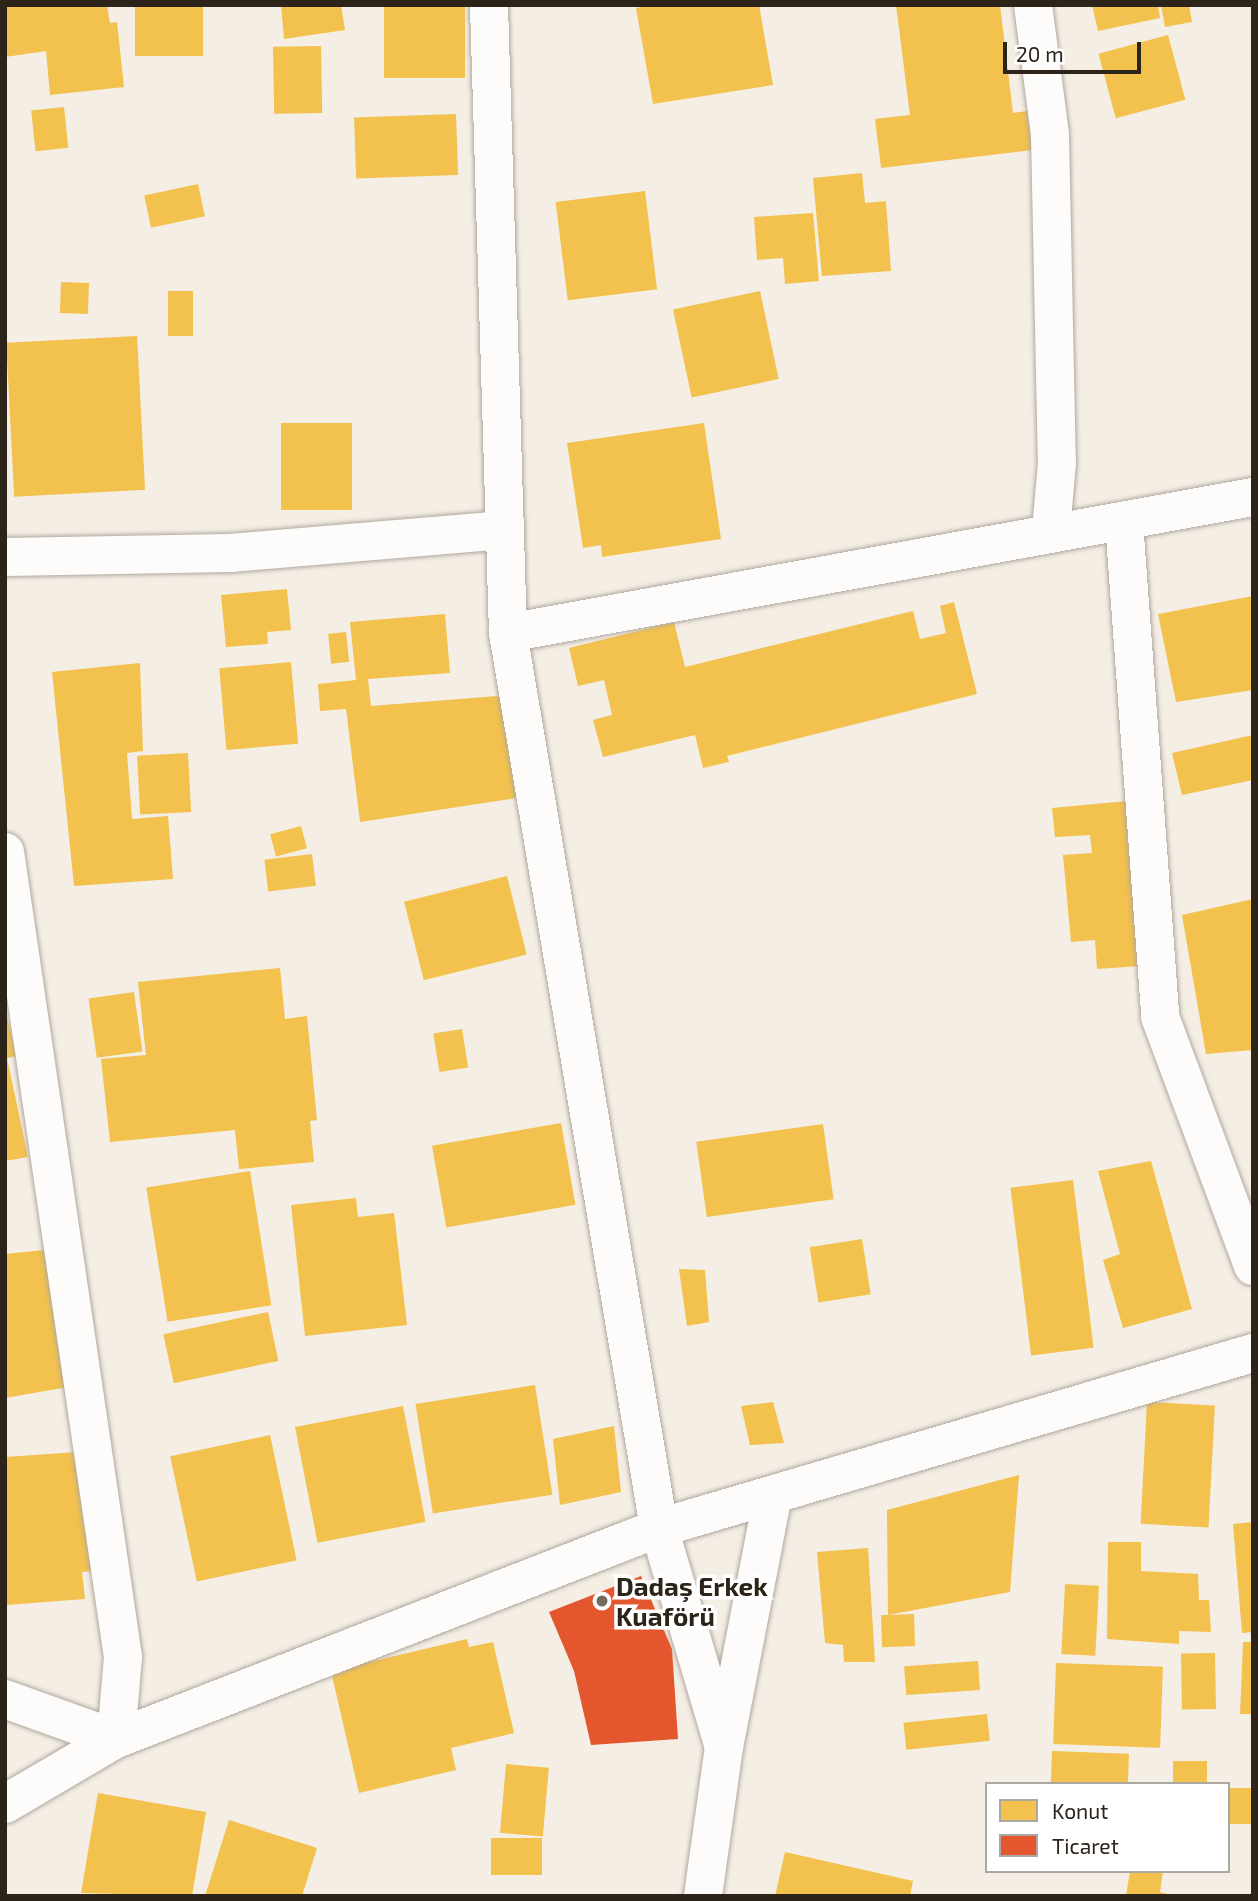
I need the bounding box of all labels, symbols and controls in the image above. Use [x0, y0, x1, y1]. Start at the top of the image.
scale bar [1006, 28, 1144, 72]
text: 20 m [1016, 41, 1064, 66]
place label: Dadaş Erkek Kuaförü [616, 1570, 768, 1632]
marker: Dadaş Erkek Kuaförü [594, 1593, 610, 1609]
legend [985, 1782, 1230, 1873]
text: Konut [1052, 1798, 1108, 1823]
text: Ticaret [1052, 1833, 1119, 1858]

